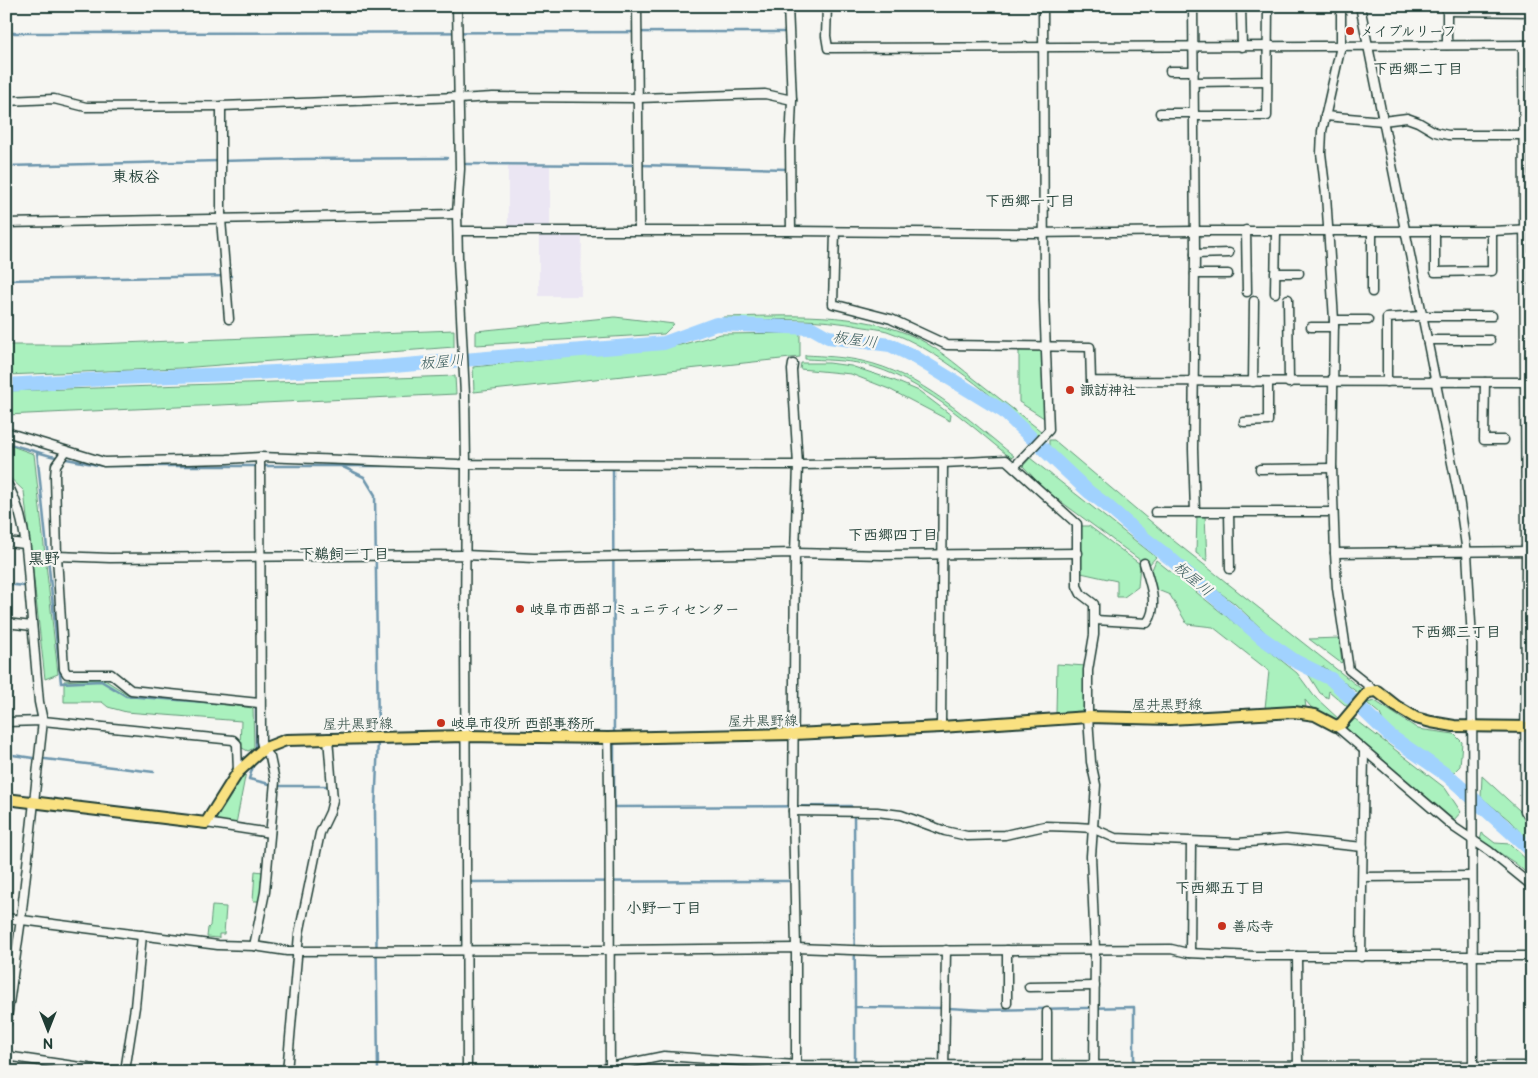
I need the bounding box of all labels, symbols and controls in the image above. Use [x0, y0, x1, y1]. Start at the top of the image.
place label: メイプルリーフ [1360, 23, 1457, 40]
marker: メイプルリーフ [1344, 25, 1356, 37]
district label: 下西郷二丁目 [1373, 60, 1463, 79]
district label: 東板谷 [112, 168, 160, 187]
district label: 下西郷一丁目 [985, 192, 1075, 211]
water label: 板屋川 [831, 327, 879, 353]
water label: 板屋川 [419, 351, 465, 373]
place label: 諏訪神社 [1080, 382, 1136, 399]
marker: 諏訪神社 [1064, 384, 1076, 396]
district label: 下西郷四丁目 [848, 526, 938, 545]
district label: 下鵜飼一丁目 [299, 545, 389, 564]
district label: 黒野 [28, 550, 60, 569]
water label: 板屋川 [1170, 557, 1216, 601]
place label: 岐阜市西部コミュニティセンター [530, 601, 739, 618]
marker: 岐阜市西部コミュニティセンター [514, 603, 526, 615]
district label: 下西郷三丁目 [1411, 623, 1501, 642]
street label: 屋井黒野線 [1132, 696, 1202, 713]
street label: 屋井黒野線 [728, 712, 798, 730]
street label: 屋井黒野線 [323, 715, 393, 733]
place label: 岐阜市役所 西部事務所 [451, 715, 595, 732]
marker: 岐阜市役所 西部事務所 [435, 717, 447, 729]
district label: 下西郷五丁目 [1175, 879, 1265, 898]
district label: 小野一丁目 [626, 899, 702, 918]
place label: 善応寺 [1232, 918, 1274, 935]
marker: 善応寺 [1216, 920, 1228, 932]
north arrow [22, 1006, 72, 1056]
text: N [43, 1034, 53, 1051]

